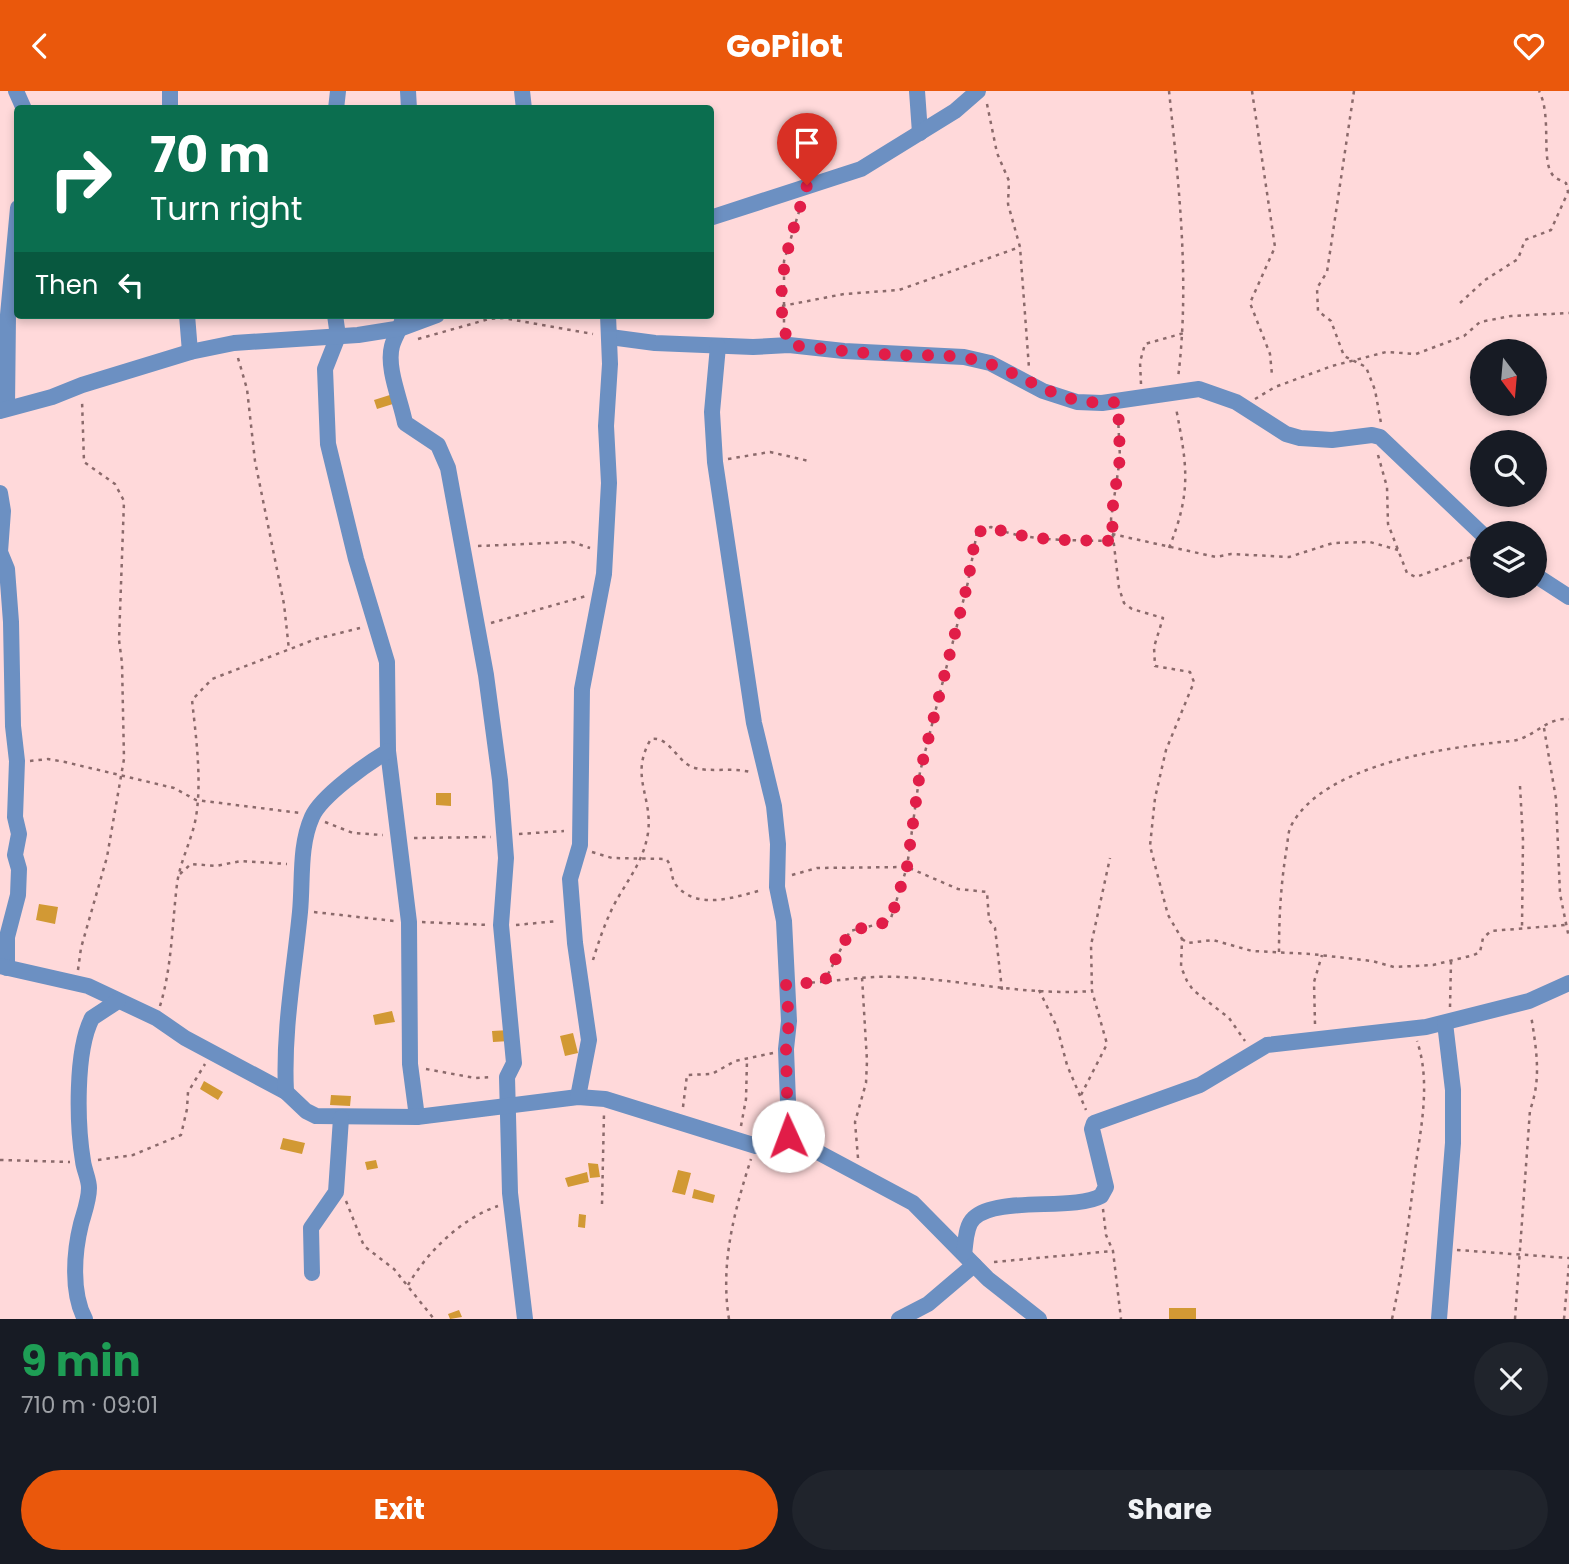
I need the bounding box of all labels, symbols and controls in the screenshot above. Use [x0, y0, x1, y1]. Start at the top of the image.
text: GoPilot [726, 23, 843, 68]
icon: back [21, 27, 59, 65]
icon: heart [1510, 27, 1548, 65]
pin [777, 113, 837, 185]
text: 70 m [150, 121, 270, 189]
icon: arrive [788, 124, 826, 162]
icon: right [35, 133, 126, 224]
text: Turn right [150, 186, 302, 231]
icon: left [112, 266, 150, 304]
text: Then [35, 267, 98, 303]
north arrow [1470, 339, 1547, 417]
map controls [1470, 339, 1547, 598]
button: search [1470, 430, 1547, 507]
button: layers [1470, 521, 1547, 598]
position arrow [751, 1099, 825, 1173]
text: 9 min [21, 1332, 141, 1391]
button: close [1474, 1342, 1548, 1416]
text: 710 m · 09:01 [21, 1389, 158, 1421]
button: Exit [21, 1470, 778, 1550]
button: Share [792, 1470, 1548, 1550]

